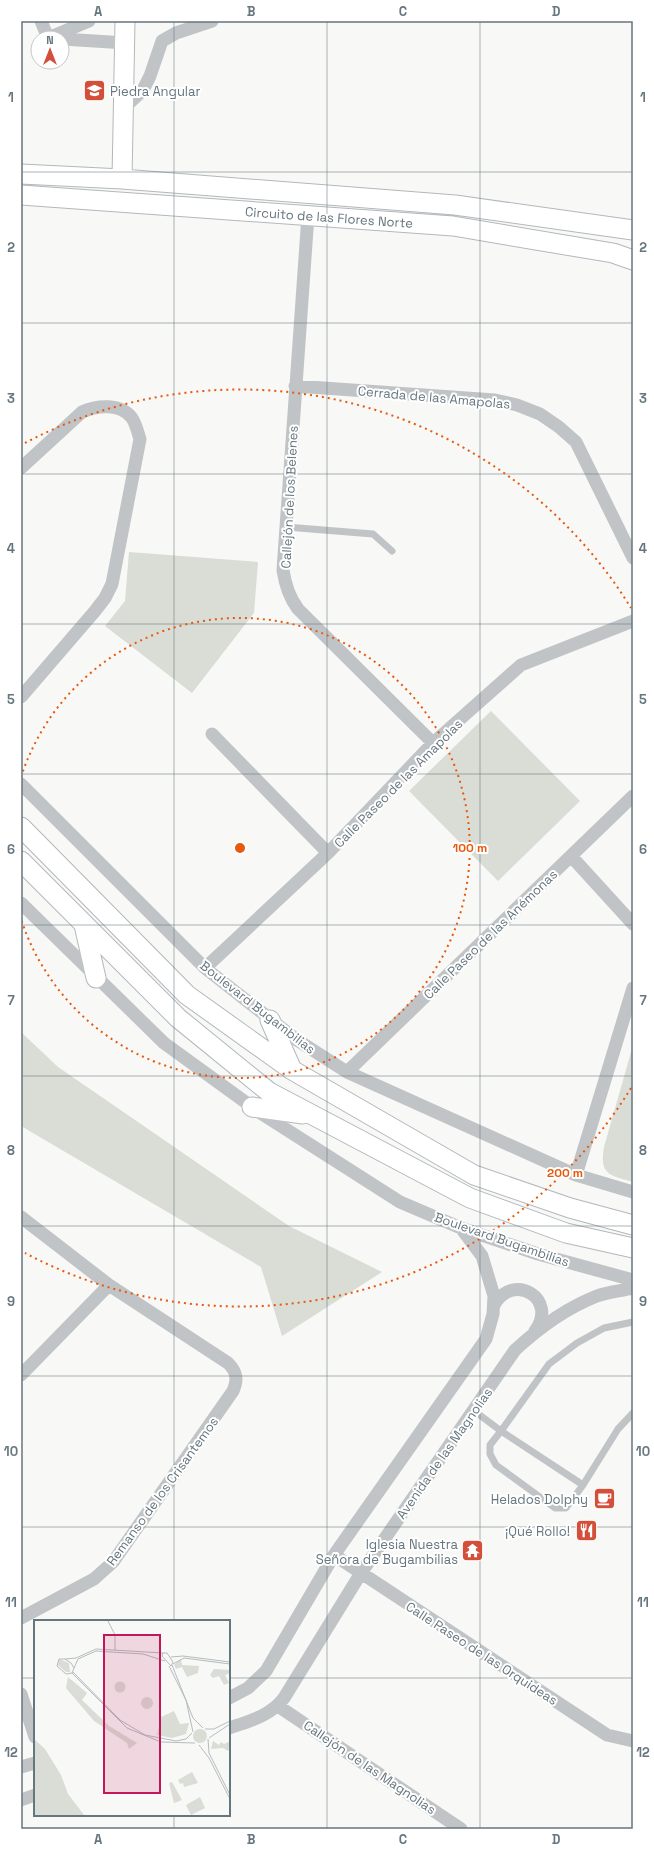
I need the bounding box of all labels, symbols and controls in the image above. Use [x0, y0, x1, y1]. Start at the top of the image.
text: A [94, 3, 103, 20]
text: B [247, 3, 256, 20]
text: C [399, 3, 407, 20]
text: D [552, 3, 561, 20]
north arrow [30, 30, 70, 70]
text: N [46, 33, 54, 47]
school or university icon: Piedra Angular [82, 78, 108, 104]
place label: Piedra Angular [110, 83, 201, 100]
text: 1 [8, 89, 14, 106]
text: 1 [640, 89, 646, 106]
street label: Circuito de las Flores Norte [244, 203, 413, 232]
text: 2 [7, 239, 15, 256]
text: 2 [639, 239, 647, 256]
street label: Cerrada de las Amapolas [357, 382, 511, 413]
text: 3 [7, 390, 15, 407]
text: 3 [639, 390, 647, 407]
street label: Callejón de los Belenes [277, 425, 302, 569]
text: 4 [7, 540, 15, 557]
text: 4 [639, 540, 647, 557]
text: 5 [7, 691, 15, 708]
text: 5 [639, 691, 647, 708]
street label: Calle Paseo de las Amapolas [330, 715, 466, 851]
text: 100 m [453, 840, 487, 856]
text: 6 [7, 841, 15, 858]
centre of rings [233, 841, 247, 855]
text: 6 [639, 841, 647, 858]
street label: Calle Paseo de las Anémonas [420, 866, 561, 1003]
street label: Boulevard Bugambilias [197, 957, 319, 1058]
text: 7 [7, 992, 15, 1009]
text: 7 [639, 992, 647, 1009]
text: 8 [7, 1142, 15, 1159]
text: 8 [639, 1142, 647, 1159]
text: 200 m [547, 1165, 583, 1181]
street label: Boulevard Bugambilias [432, 1208, 572, 1271]
text: 9 [7, 1293, 15, 1310]
text: 9 [639, 1293, 647, 1310]
street label: Avenida de las Magnolias [393, 1384, 496, 1522]
street label: Remanso de los Crisantemos [103, 1414, 222, 1569]
text: 10 [4, 1443, 18, 1460]
text: 10 [636, 1443, 650, 1460]
cafe icon: Helados Dolphy [591, 1486, 617, 1512]
place label: Helados Dolphy [491, 1491, 588, 1508]
restaurant icon: ¡Qué Rollo! [573, 1518, 599, 1544]
place label: ¡Qué Rollo! [505, 1523, 570, 1540]
place label: Iglesia Nuestra Señora de Bugambilias [316, 1536, 459, 1568]
temple icon: Iglesia Nuestra Señora de Bugambilias [460, 1538, 486, 1564]
text: 11 [5, 1594, 17, 1611]
text: 11 [637, 1594, 649, 1611]
street label: Calle Paseo de las Orquideas [403, 1598, 561, 1709]
inset map [34, 1620, 230, 1816]
street label: Callejón de las Magnolias [300, 1717, 439, 1818]
text: 12 [4, 1744, 18, 1761]
text: 12 [636, 1744, 650, 1761]
text: A [94, 1831, 103, 1848]
text: B [247, 1831, 256, 1848]
text: C [399, 1831, 407, 1848]
text: D [552, 1831, 561, 1848]

